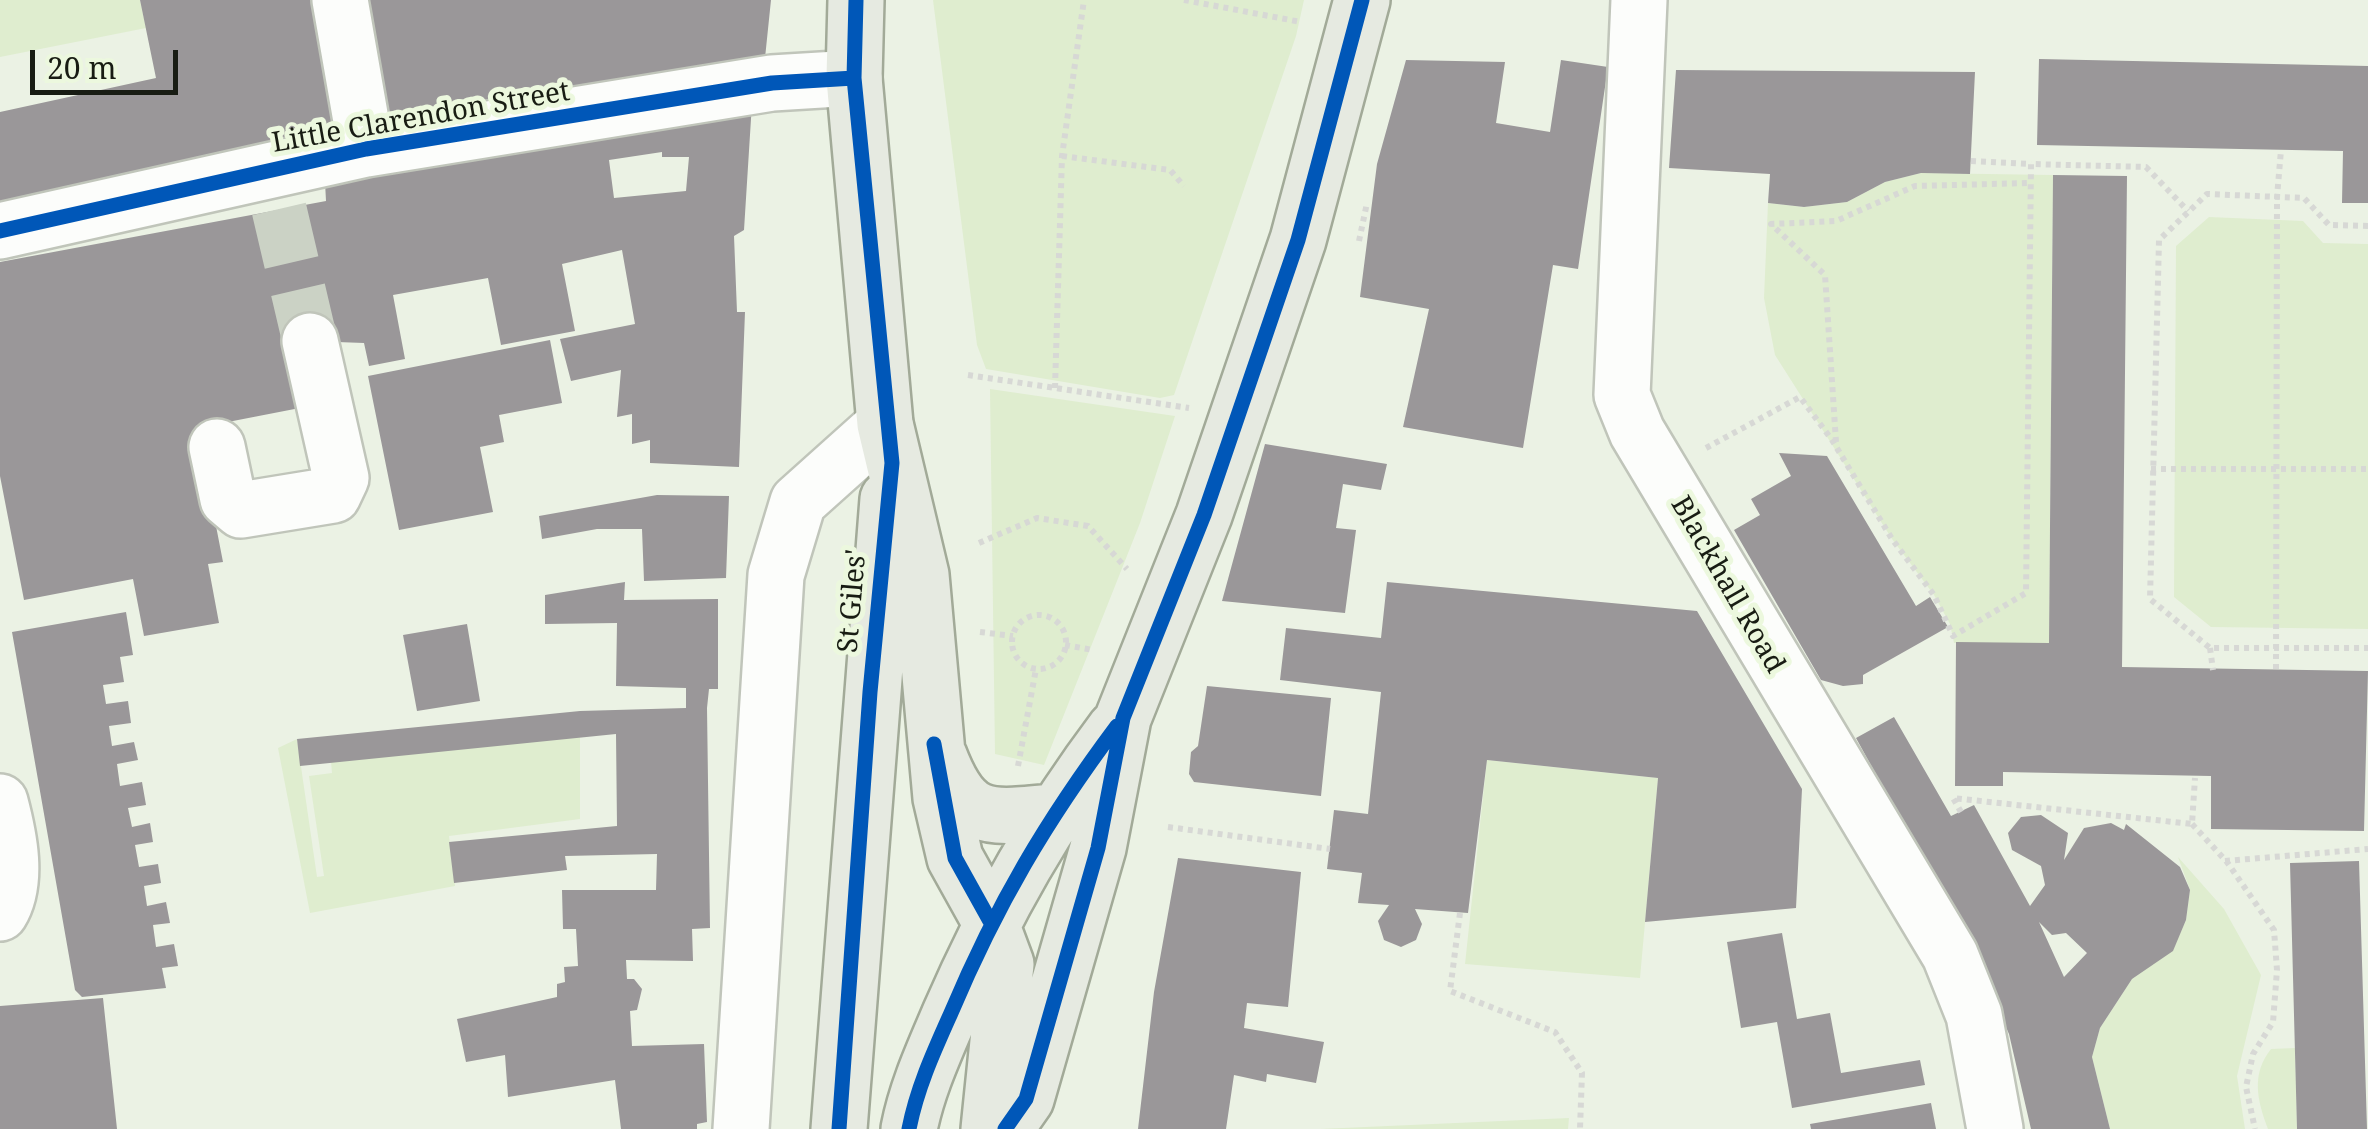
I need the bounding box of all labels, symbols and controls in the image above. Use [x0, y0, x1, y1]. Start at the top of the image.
scale bar [35, 30, 182, 92]
text: 20 m [47, 47, 117, 88]
street label: Little Clarendon Street [270, 75, 572, 161]
street label: Blackhall Road [1663, 491, 1791, 679]
street label: St Giles' [832, 548, 874, 654]

